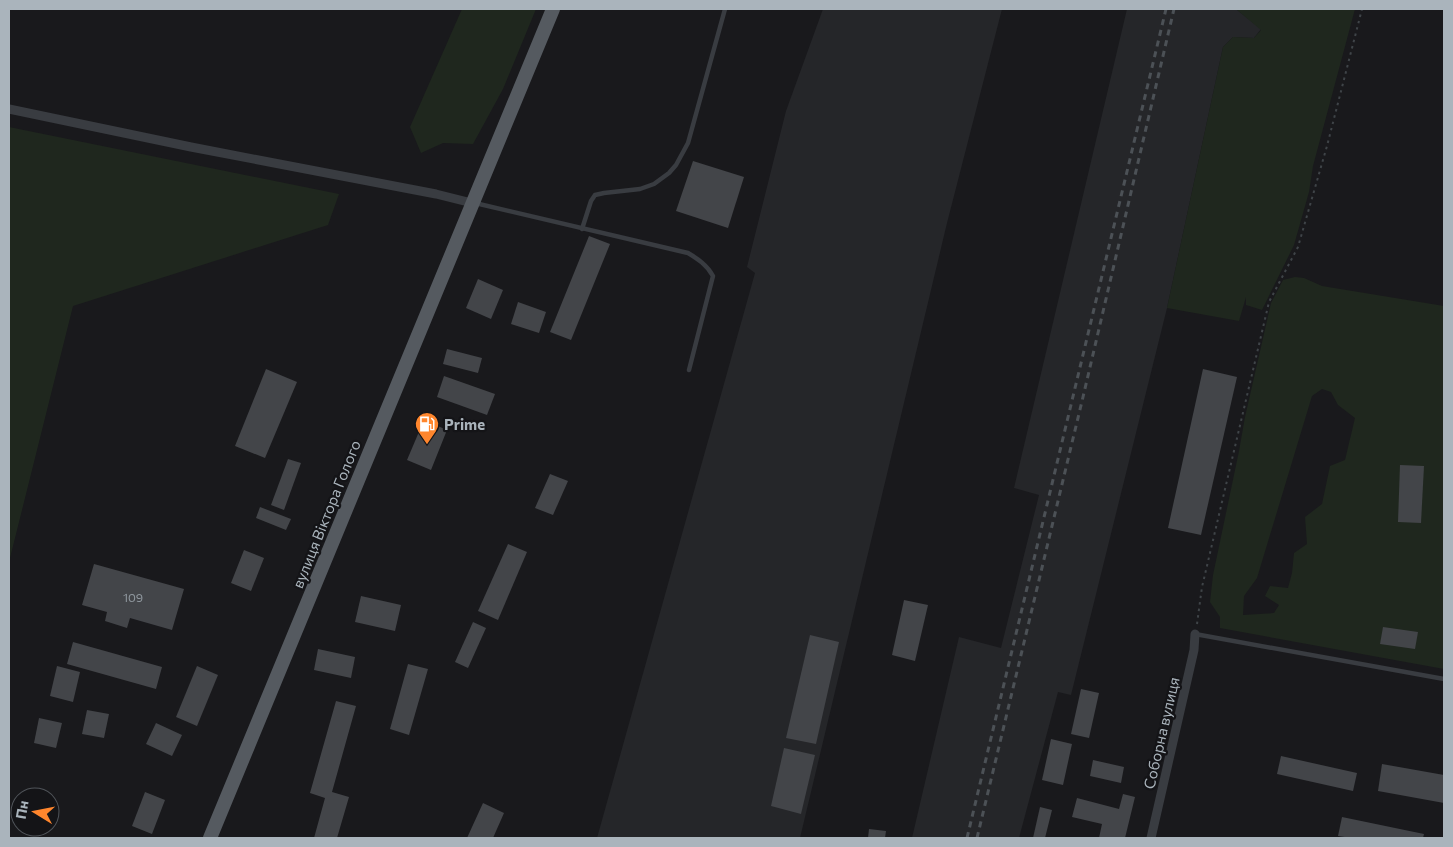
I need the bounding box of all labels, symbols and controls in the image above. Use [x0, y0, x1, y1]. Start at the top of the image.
fuel station icon: Prime [414, 411, 440, 445]
place label: Prime [444, 415, 485, 433]
street label: вулиця Віктора Голого [288, 437, 364, 591]
house number: 109 [123, 590, 143, 604]
street label: Соборна вулиця [1139, 675, 1183, 791]
north arrow [10, 787, 60, 837]
text: Пн [12, 799, 32, 820]

